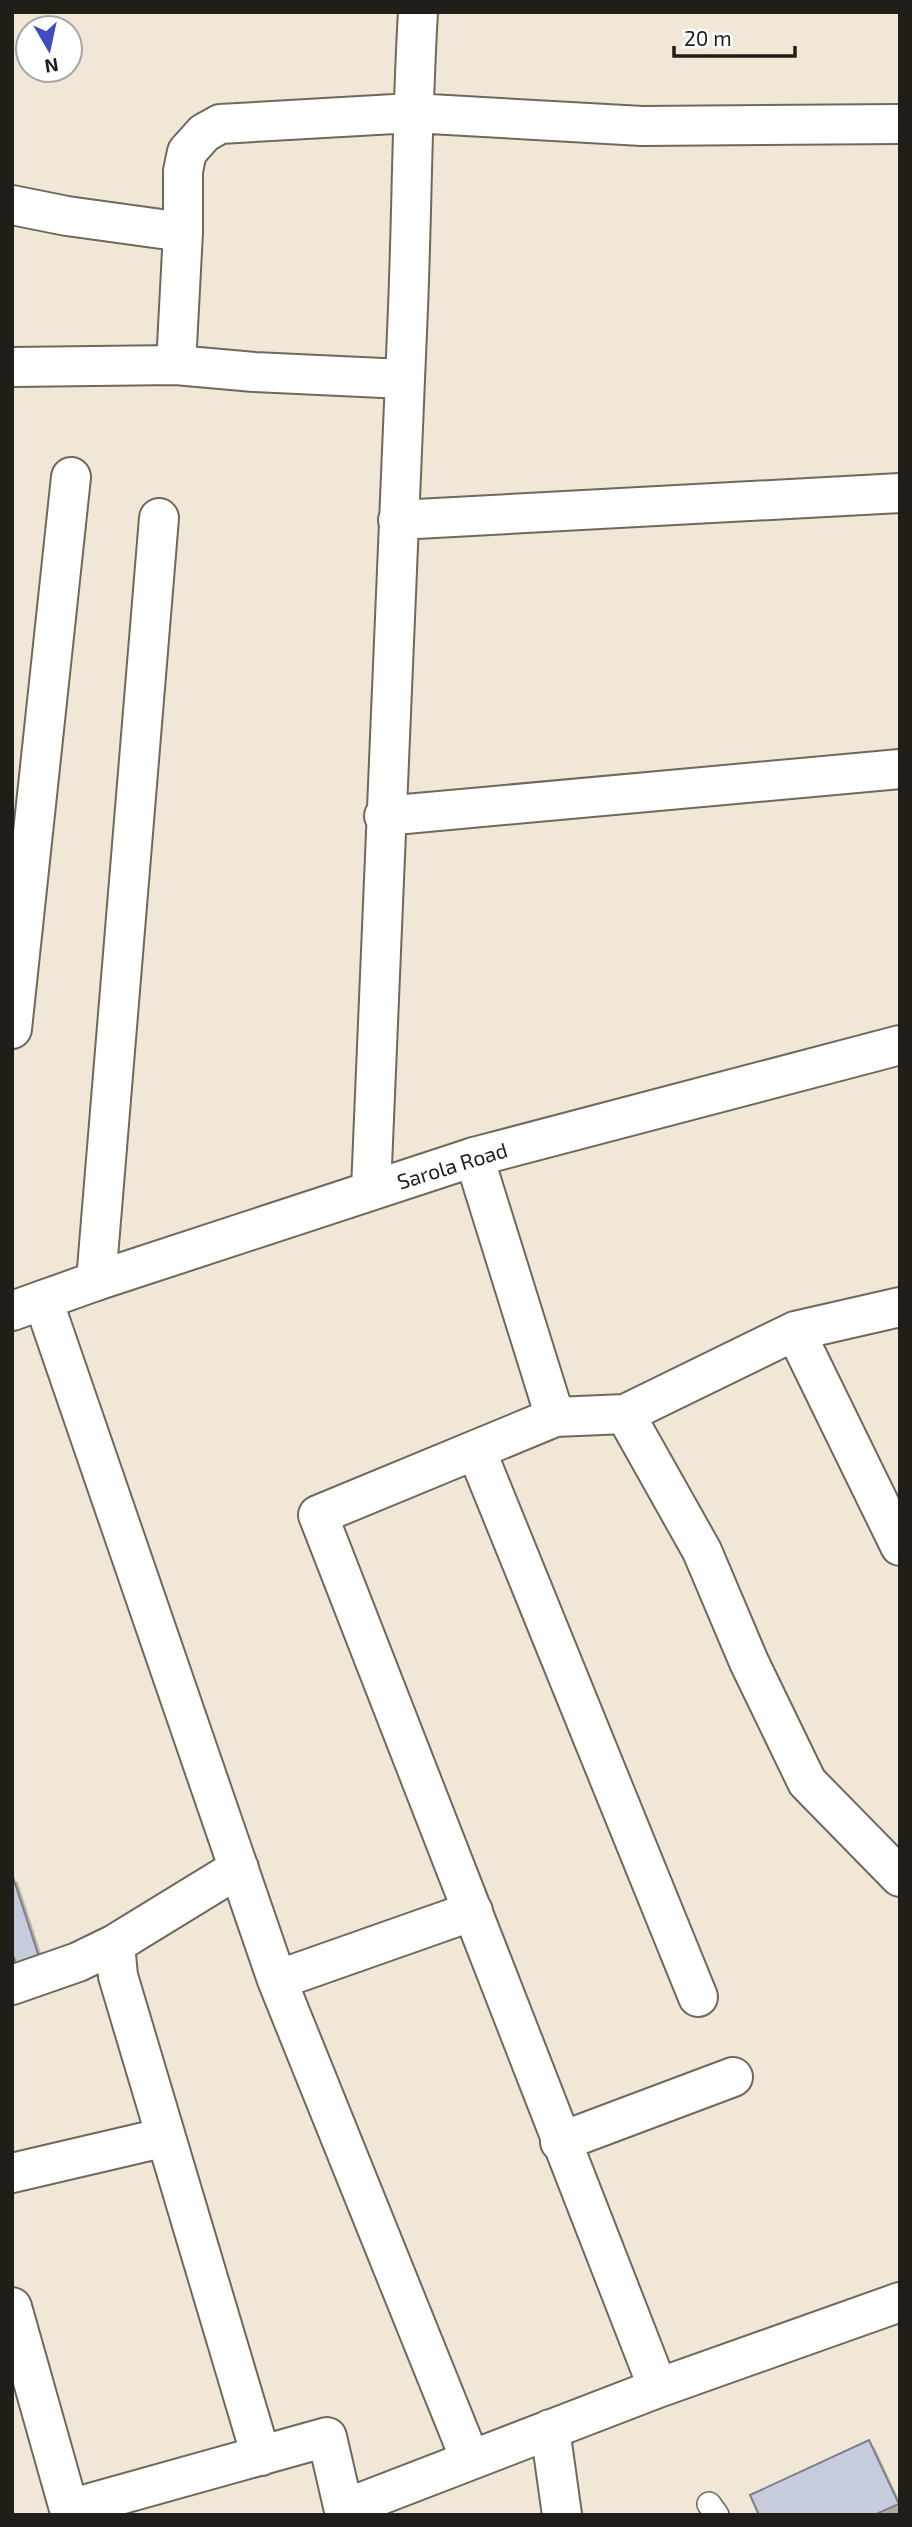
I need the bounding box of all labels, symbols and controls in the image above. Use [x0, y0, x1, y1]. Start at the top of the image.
north arrow [14, 14, 84, 84]
scale bar [674, 14, 795, 58]
text: 20 m [684, 25, 732, 50]
text: N [43, 54, 60, 79]
street label: Sarola Road [394, 1136, 510, 1194]

